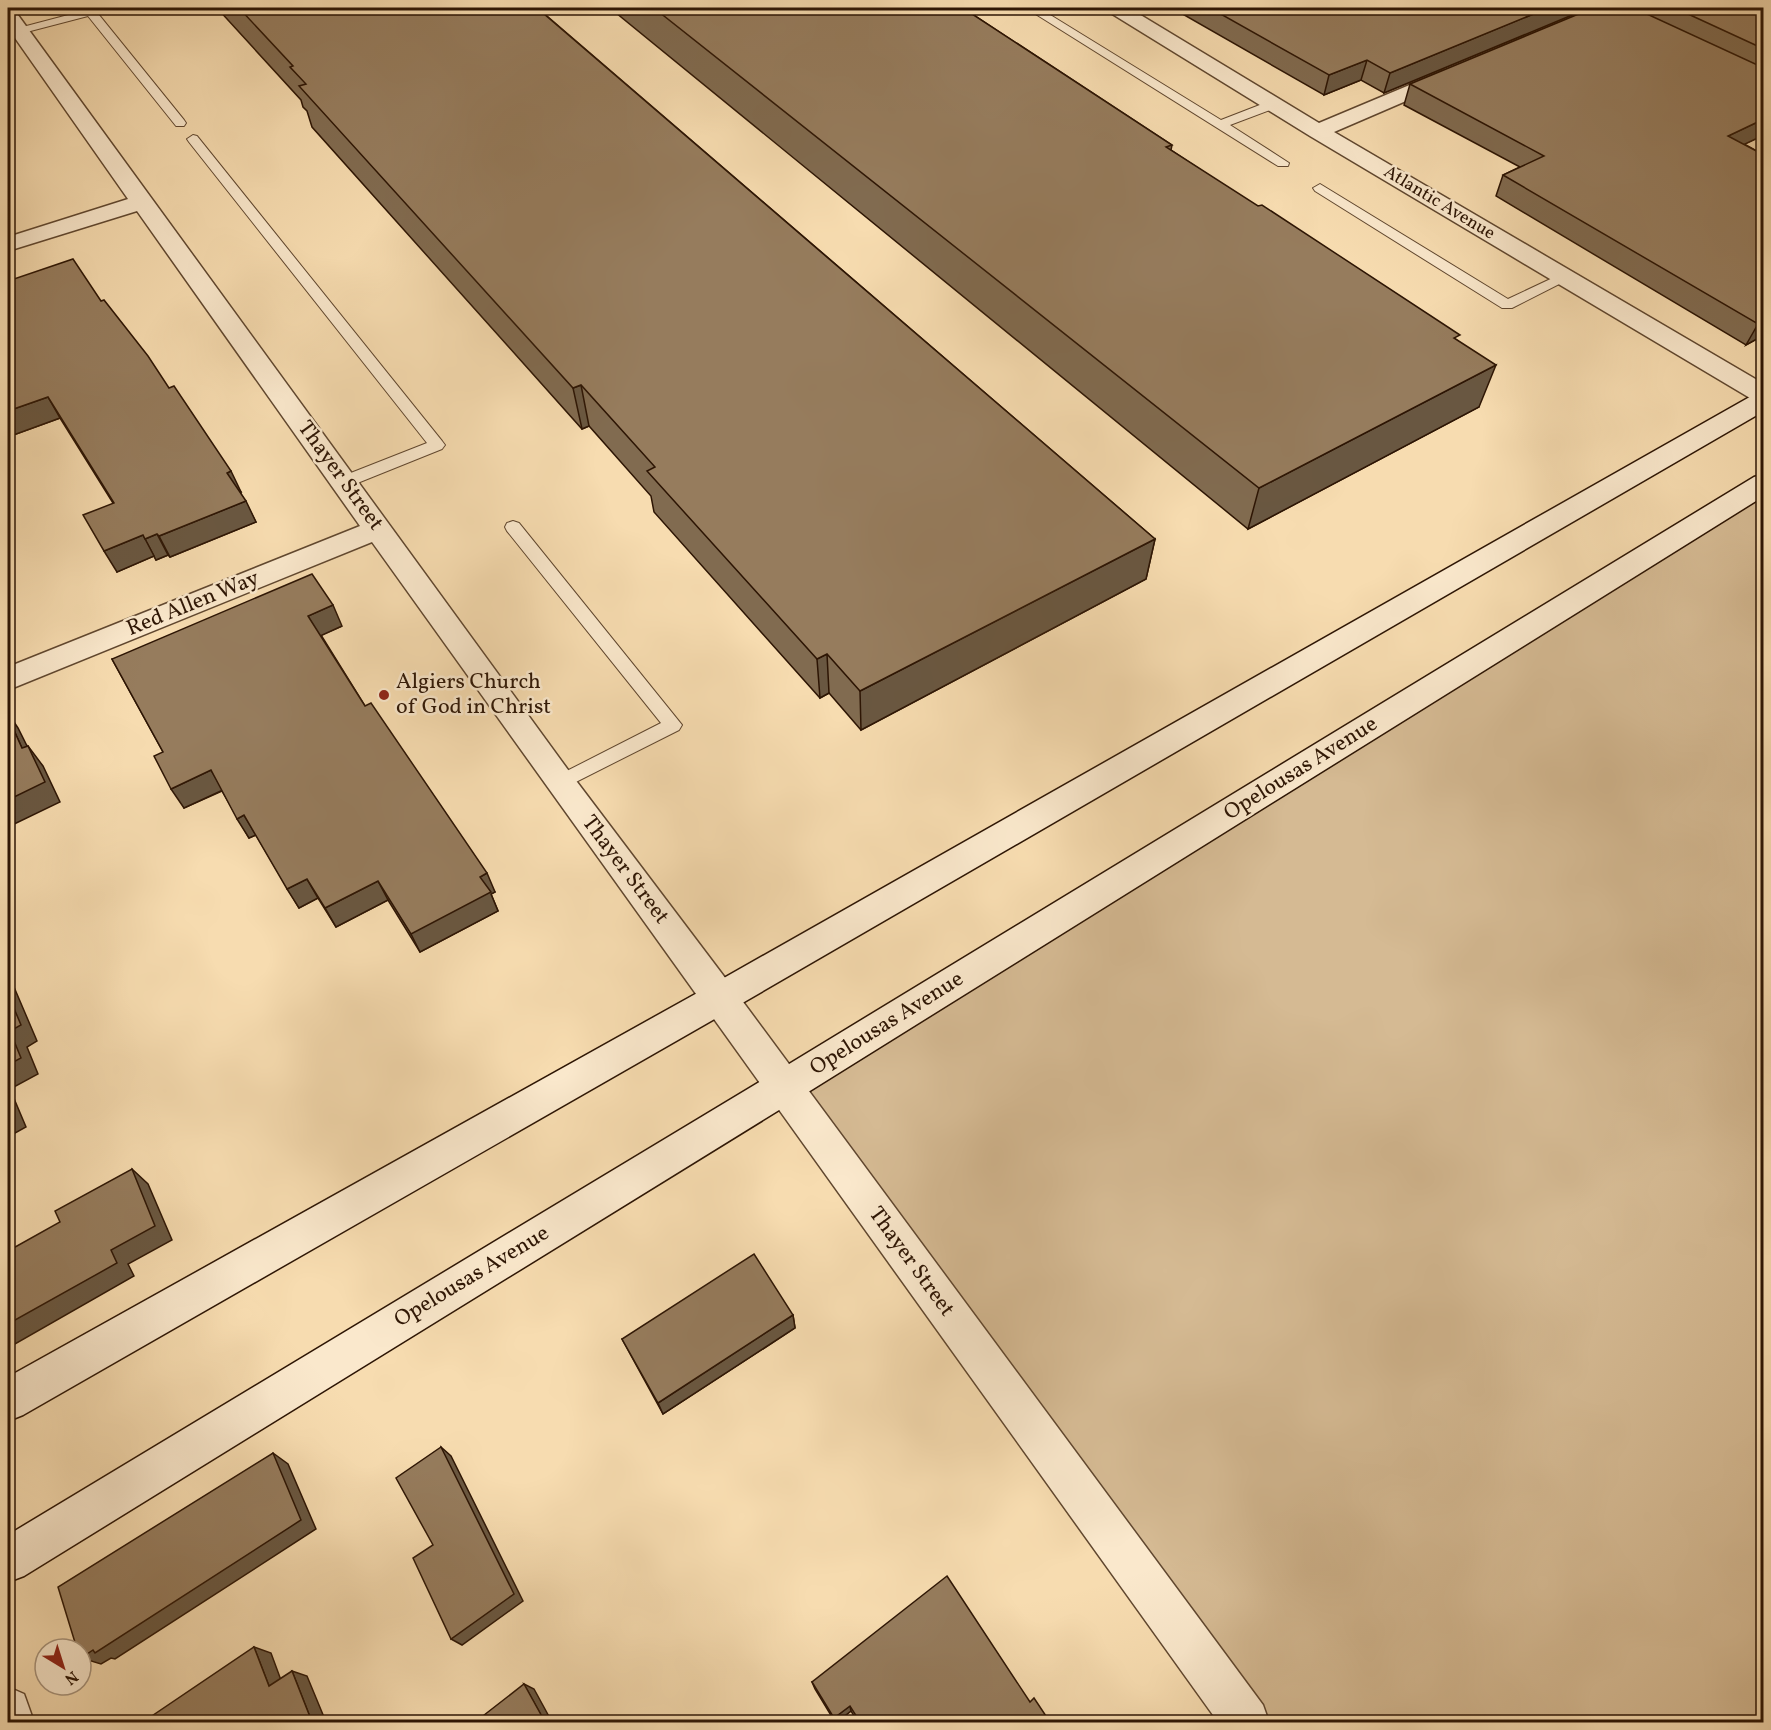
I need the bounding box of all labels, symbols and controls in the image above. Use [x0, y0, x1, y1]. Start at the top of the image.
street label: Atlantic Avenue [1379, 160, 1499, 246]
street label: Thayer Street [289, 415, 391, 538]
street label: Red Allen Way [122, 563, 264, 645]
place label: Algiers Church of God in Christ [396, 667, 551, 723]
marker: Algiers Church of God in Christ [377, 688, 391, 702]
street label: Opelousas Avenue [1218, 709, 1384, 829]
street label: Thayer Street [574, 809, 676, 931]
street label: Opelousas Avenue [804, 964, 970, 1084]
street label: Thayer Street [860, 1201, 962, 1324]
street label: Opelousas Avenue [389, 1218, 555, 1336]
north arrow [33, 1637, 93, 1697]
text: N [59, 1665, 82, 1690]

